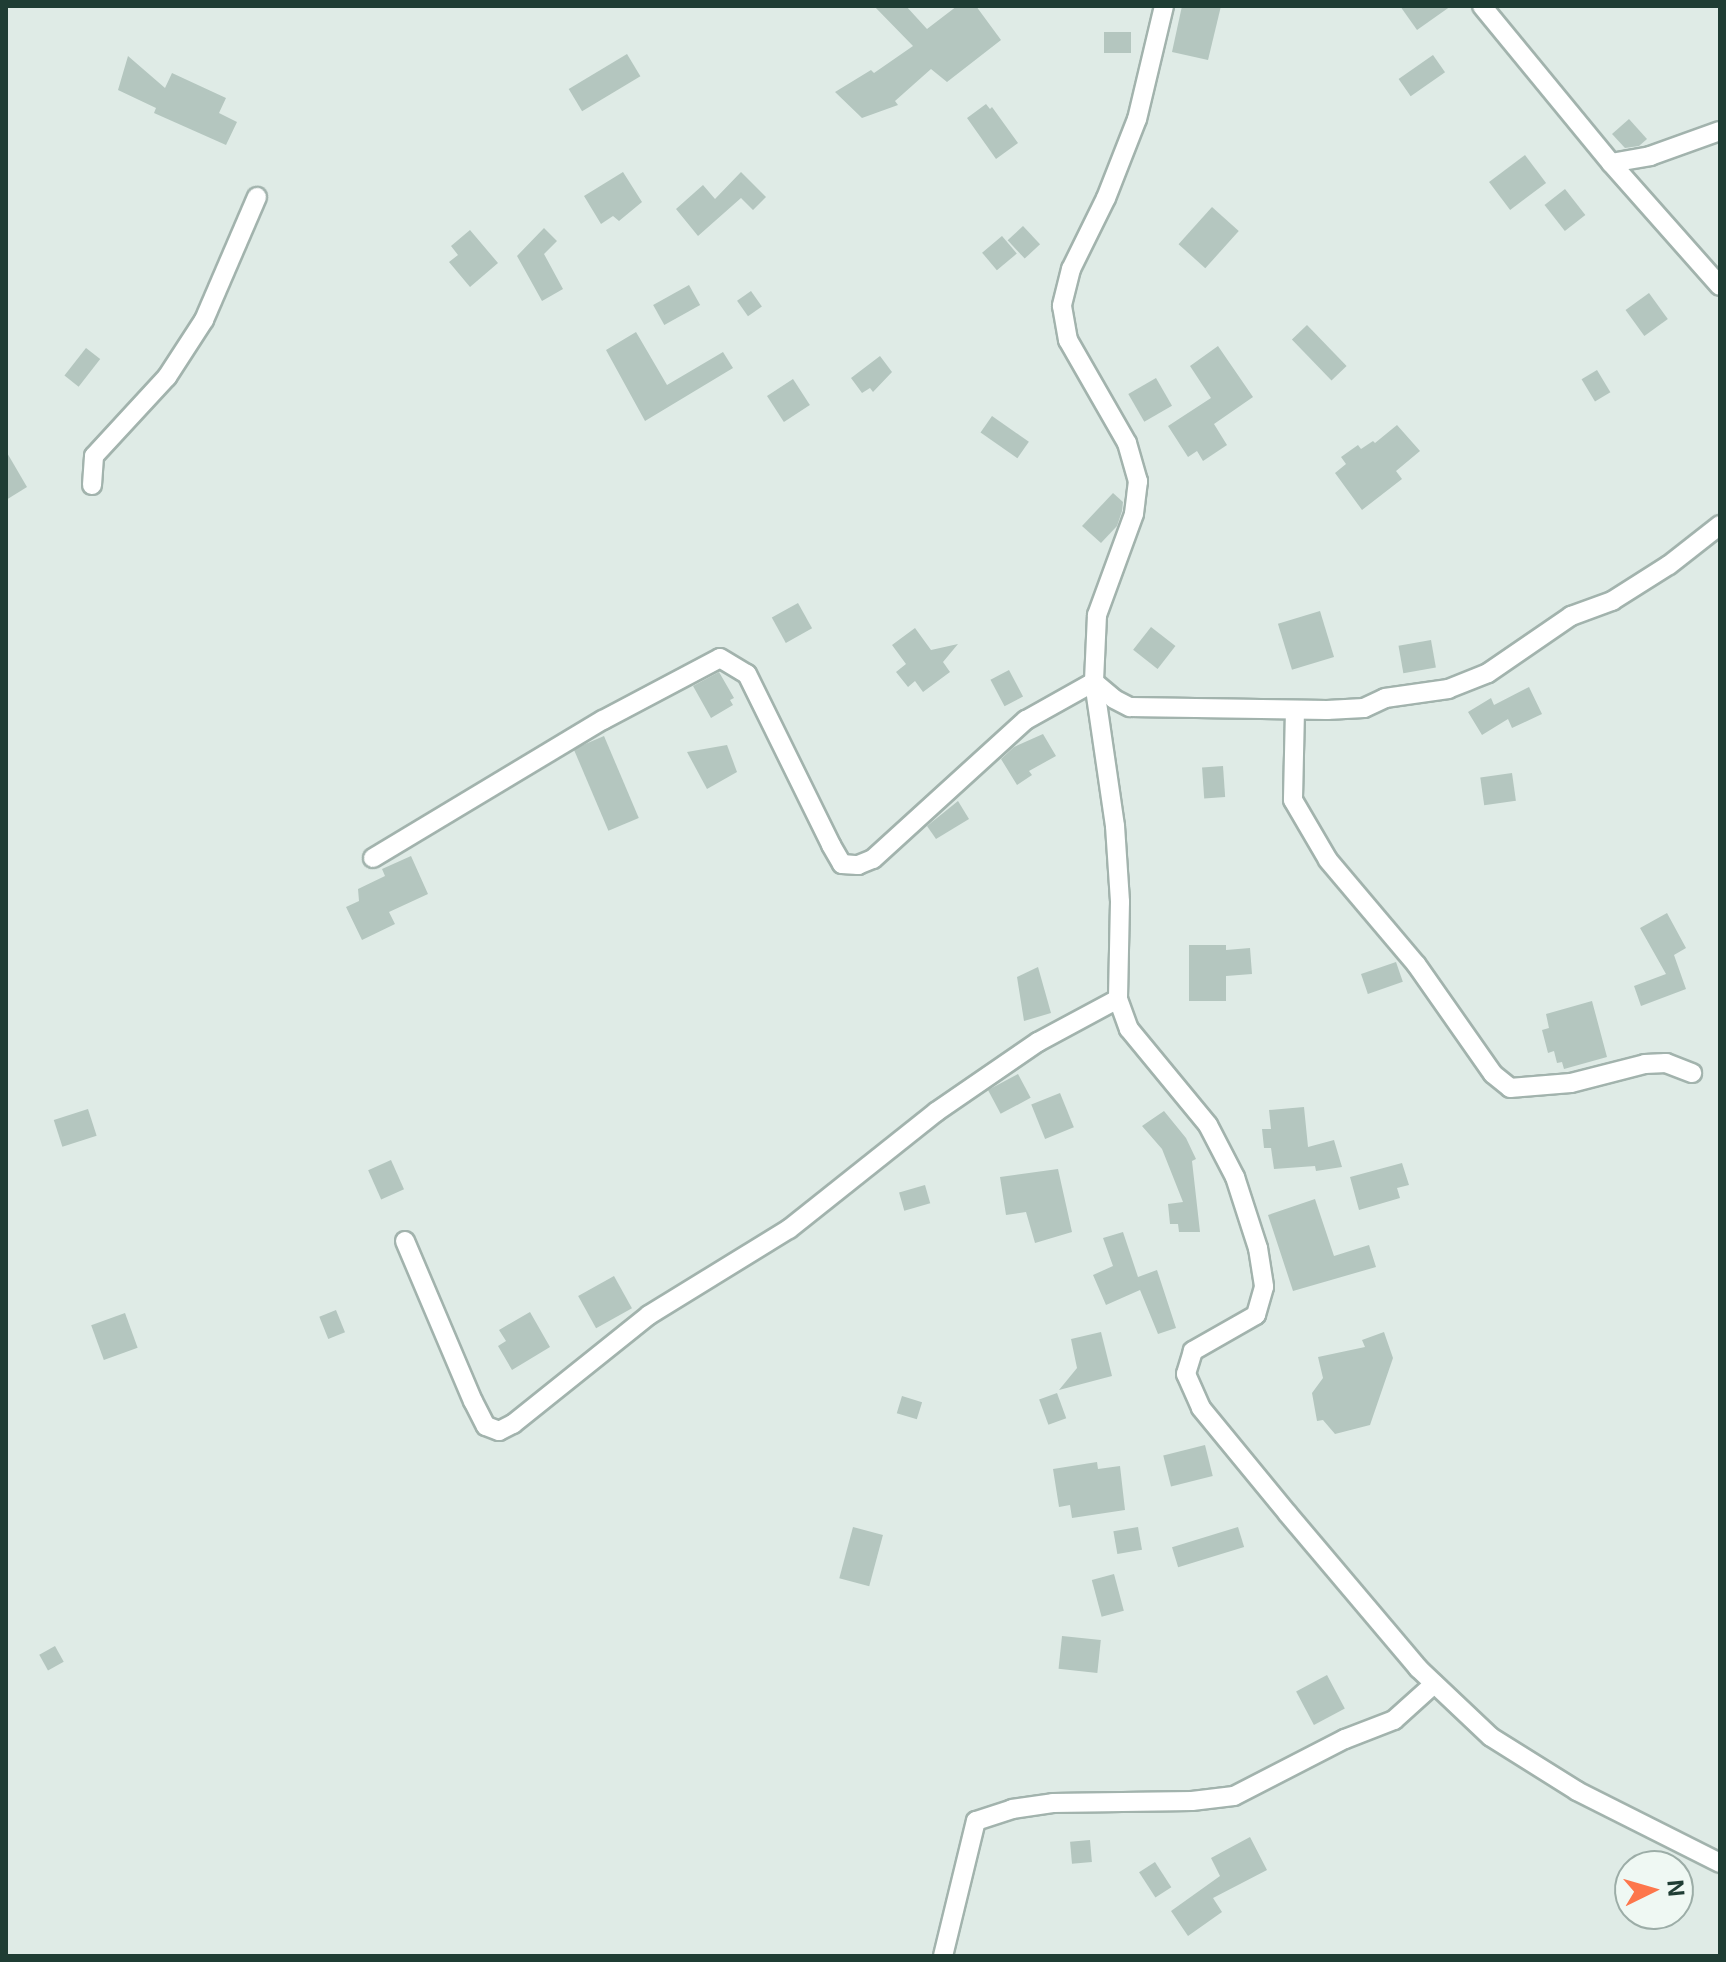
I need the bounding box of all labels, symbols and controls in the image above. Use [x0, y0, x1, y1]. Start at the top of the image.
north arrow [1614, 1850, 1694, 1930]
text: N [1662, 1879, 1690, 1898]

